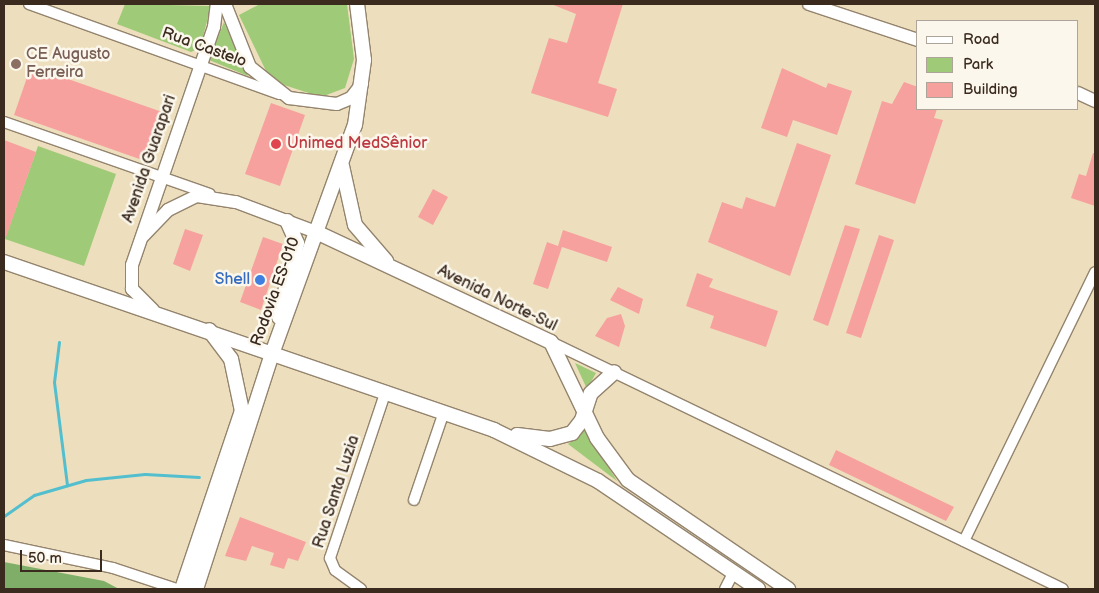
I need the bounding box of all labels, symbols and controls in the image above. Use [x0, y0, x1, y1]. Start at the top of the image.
legend [916, 20, 1079, 110]
street label: Rua Castelo [159, 24, 249, 72]
text: Road [963, 30, 999, 49]
place label: CE Augusto Ferreira [26, 45, 110, 83]
text: Park [963, 55, 993, 74]
marker: CE Augusto Ferreira [10, 58, 22, 70]
text: Building [963, 80, 1018, 99]
street label: Avenida Guarapari [119, 93, 181, 225]
place label: Unimed MedSênior [287, 134, 427, 154]
marker: Unimed MedSênior [269, 137, 283, 151]
street label: Rodovia ES-010 [247, 235, 305, 349]
street label: Avenida Norte-Sul [434, 262, 560, 336]
place label: Shell [215, 270, 250, 290]
marker: Shell [254, 274, 266, 286]
street label: Rua Santa Luzia [310, 433, 364, 551]
scale bar [22, 540, 105, 572]
text: 50 m [28, 549, 62, 568]

